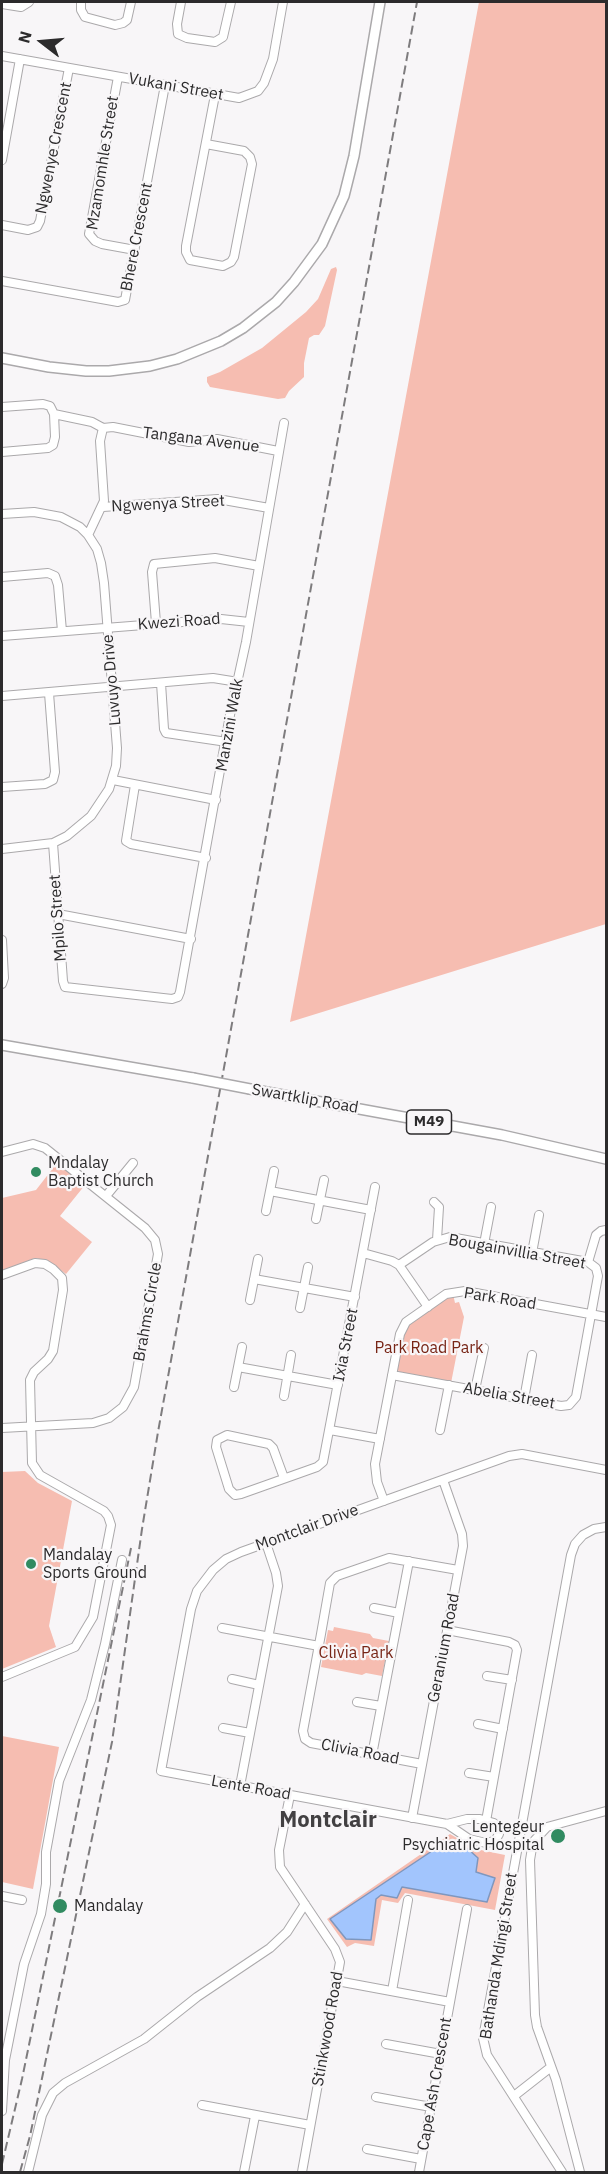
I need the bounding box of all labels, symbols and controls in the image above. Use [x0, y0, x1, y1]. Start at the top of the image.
north arrow [12, 12, 72, 72]
text: N [13, 29, 36, 45]
street label: Vukani Street [127, 69, 225, 105]
street label: Ngwenye Crescent [32, 80, 76, 216]
street label: Mzamomhle Street [83, 94, 123, 232]
street label: Bhere Crescent [117, 181, 157, 293]
street label: Tangana Avenue [142, 423, 260, 457]
street label: Ngwenya Street [111, 491, 225, 517]
street label: Kwezi Road [137, 610, 221, 634]
street label: Luvuyo Drive [98, 633, 126, 727]
street label: Manzini Walk [212, 677, 248, 773]
street label: Mpilo Street [45, 874, 71, 962]
street label: Swartklip Road [250, 1080, 360, 1118]
road number: M49 [406, 1110, 452, 1134]
place label: Mndalay Baptist Church [48, 1153, 154, 1191]
marker: Mndalay Baptist Church [29, 1165, 43, 1179]
street label: Bougainvillia Street [447, 1230, 587, 1274]
street label: Brahms Circle [130, 1261, 166, 1363]
street label: Park Road [462, 1284, 538, 1314]
street label: Ixia Street [329, 1306, 363, 1384]
park label: Park Road Park [374, 1338, 484, 1358]
street label: Abelia Street [462, 1378, 556, 1414]
street label: Montclair Drive [253, 1500, 361, 1556]
place label: Mandalay Sports Ground [43, 1545, 147, 1583]
marker: Mandalay Sports Ground [24, 1557, 38, 1571]
street label: Geranium Road [424, 1592, 464, 1704]
park label: Clivia Park [319, 1643, 393, 1663]
street label: Clivia Road [319, 1735, 401, 1769]
street label: Lente Road [210, 1772, 292, 1804]
district label: Montclair [279, 1808, 377, 1834]
place label: Lentegeur Psychiatric Hospital [402, 1817, 544, 1855]
marker: Lentegeur Psychiatric Hospital [549, 1827, 567, 1845]
street label: Bathanda Mdingi Street [476, 1871, 522, 2041]
place label: Mandalay [74, 1896, 143, 1916]
marker: Mandalay [51, 1897, 69, 1915]
street label: Stinkwood Road [308, 1970, 348, 2088]
street label: Cape Ash Crescent [414, 2016, 456, 2152]

